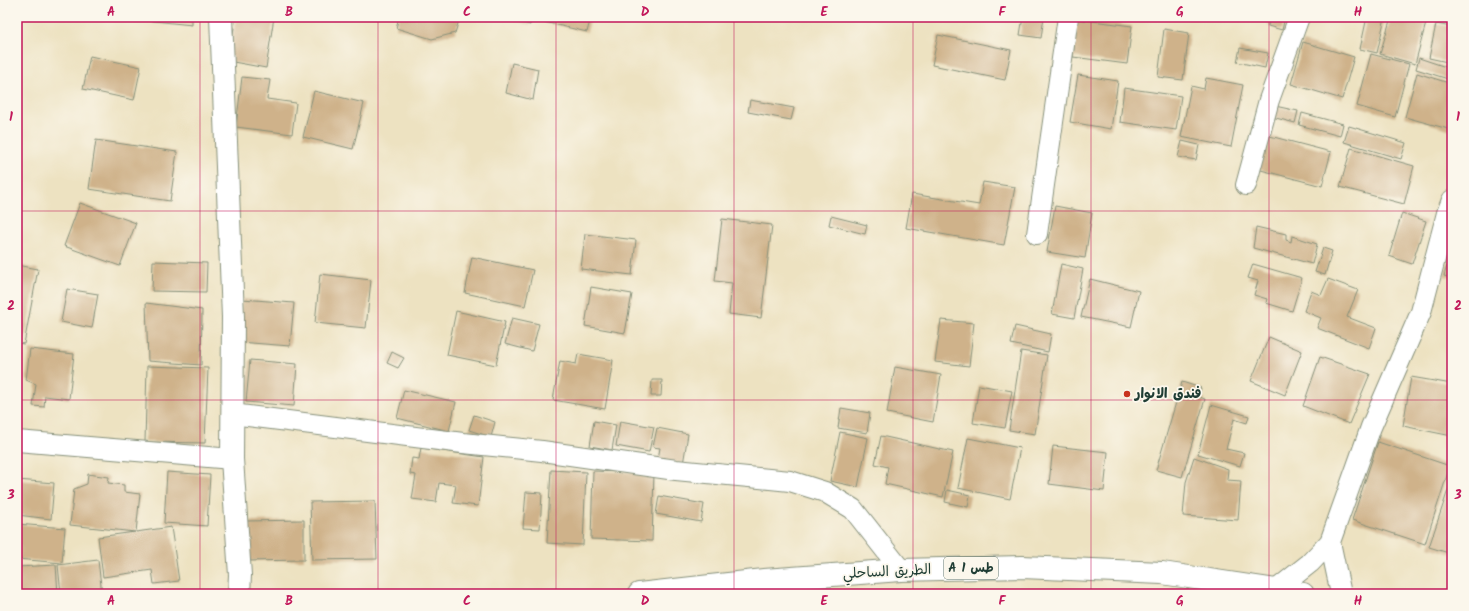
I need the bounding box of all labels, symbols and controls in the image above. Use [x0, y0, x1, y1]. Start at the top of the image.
text: A [107, 2, 115, 23]
text: B [285, 2, 293, 23]
text: C [463, 2, 471, 23]
text: D [641, 2, 650, 23]
text: E [820, 2, 828, 23]
text: F [998, 2, 1006, 23]
text: G [1176, 2, 1184, 23]
text: H [1354, 2, 1363, 23]
text: 1 [9, 107, 13, 128]
text: 1 [1456, 107, 1460, 128]
text: 2 [7, 296, 15, 317]
text: 2 [1454, 296, 1462, 317]
place label: فندق الانوار [1133, 383, 1201, 405]
marker: فندق الانوار [1122, 389, 1132, 399]
text: 3 [6, 485, 15, 506]
text: 3 [1453, 485, 1462, 506]
road number: A 1 طس [944, 557, 998, 579]
street label: الطريق الساحلي [842, 559, 932, 586]
text: A [107, 591, 115, 611]
text: B [285, 591, 293, 611]
text: C [463, 591, 471, 611]
text: D [641, 591, 650, 611]
text: E [820, 591, 828, 611]
text: F [998, 591, 1006, 611]
text: G [1176, 591, 1184, 611]
text: H [1354, 591, 1363, 611]

